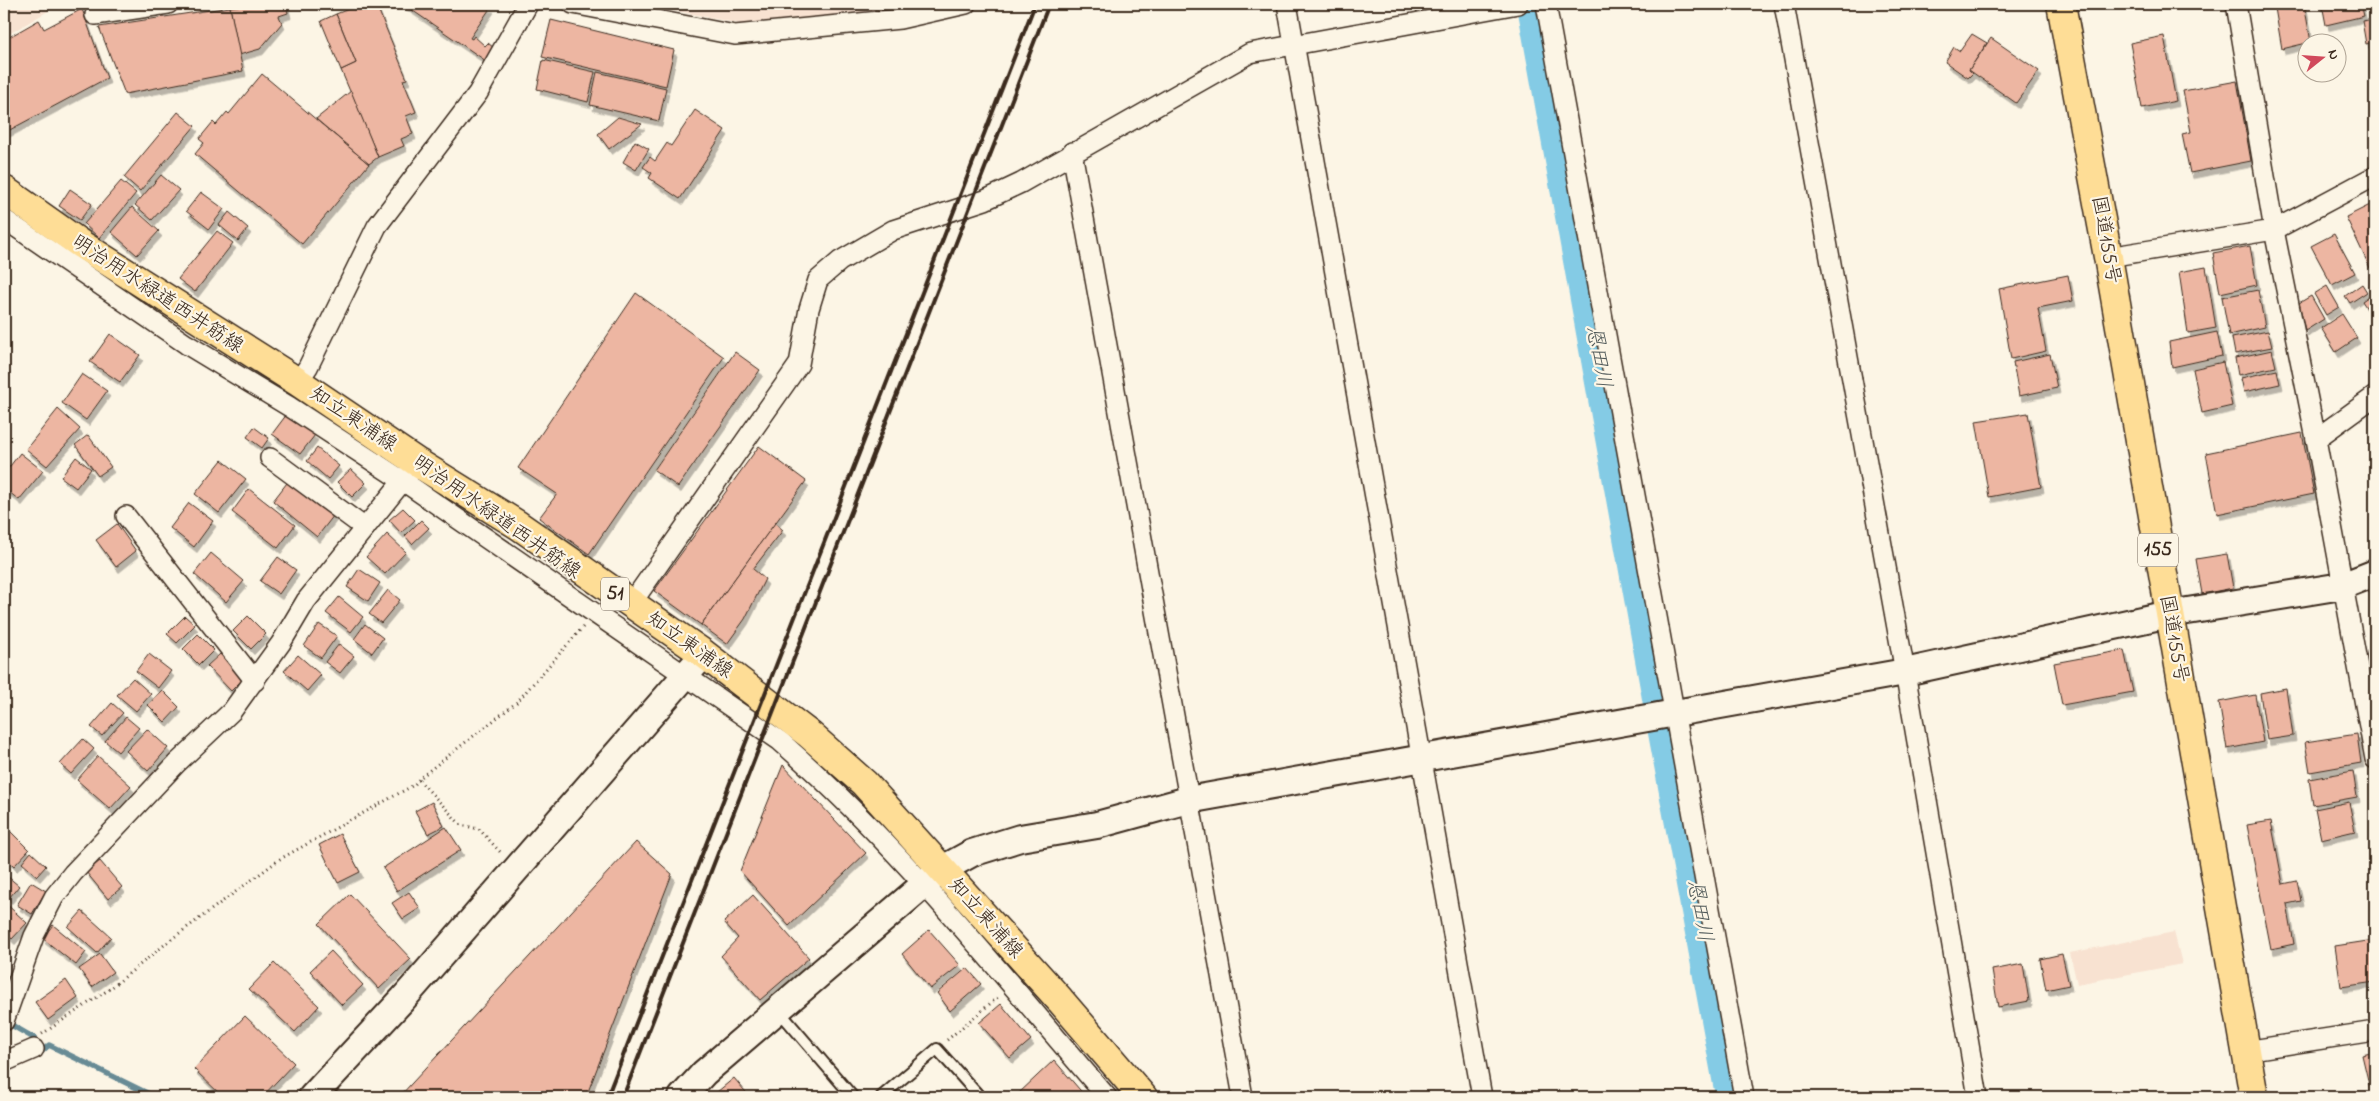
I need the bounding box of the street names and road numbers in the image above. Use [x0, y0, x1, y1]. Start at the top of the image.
street label: 国道155号 [2083, 194, 2127, 286]
street label: 明治用水緑道西井筋線 [65, 228, 249, 362]
street label: 知立東浦線 [303, 380, 403, 460]
street label: 明治用水緑道西井筋線 [406, 449, 586, 587]
road number: 155 [2138, 534, 2178, 566]
road number: 51 [601, 578, 629, 610]
street label: 国道155号 [2151, 593, 2195, 685]
street label: 知立東浦線 [640, 605, 738, 687]
street label: 知立東浦線 [941, 872, 1029, 966]

